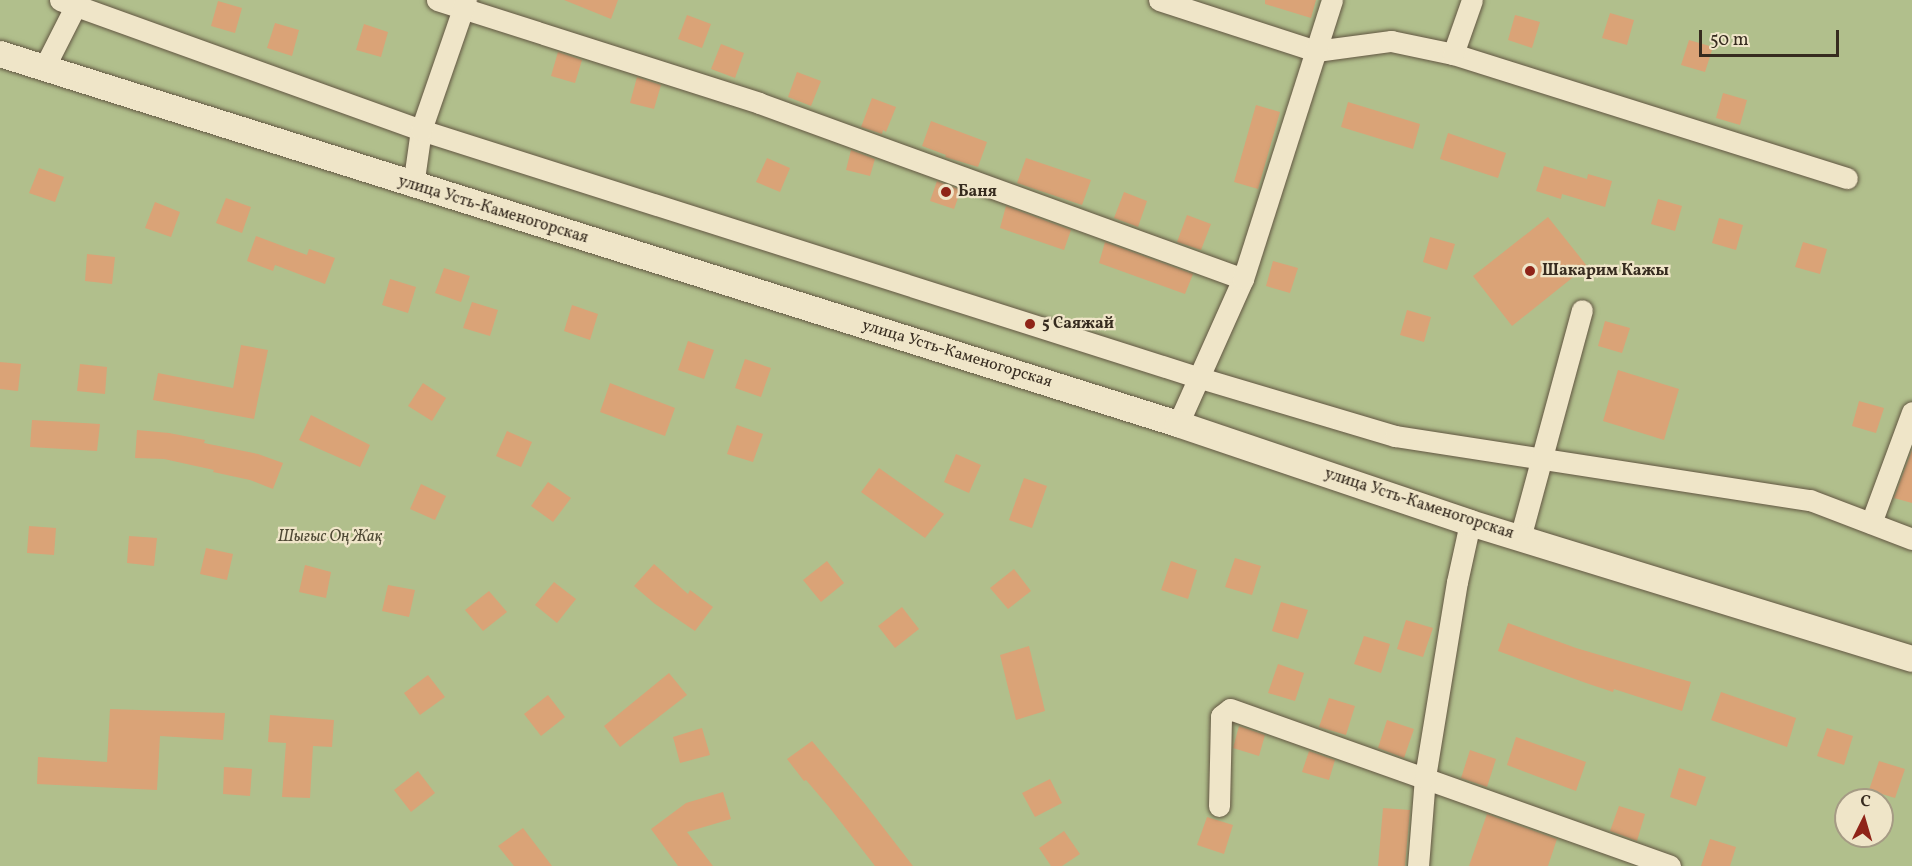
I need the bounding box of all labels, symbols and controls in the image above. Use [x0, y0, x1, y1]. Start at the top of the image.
scale bar [1702, 18, 1842, 56]
text: 50 m [1710, 28, 1749, 53]
street label: улица Усть-Каменогорская [396, 172, 590, 248]
place label: Баня [958, 182, 997, 202]
marker: Баня [939, 185, 953, 199]
place label: Шакарим Кажы [1542, 261, 1669, 281]
marker: Шакарим Кажы [1523, 264, 1537, 278]
place label: 5 Саяжай [1042, 314, 1114, 334]
street label: улица Усть-Каменогорская [860, 316, 1054, 392]
marker: 5 Саяжай [1023, 317, 1037, 331]
street label: улица Усть-Каменогорская [1322, 464, 1516, 544]
park label: Шығыс Оң Жақ [278, 527, 382, 547]
north arrow [1834, 788, 1894, 848]
text: С [1859, 791, 1871, 813]

